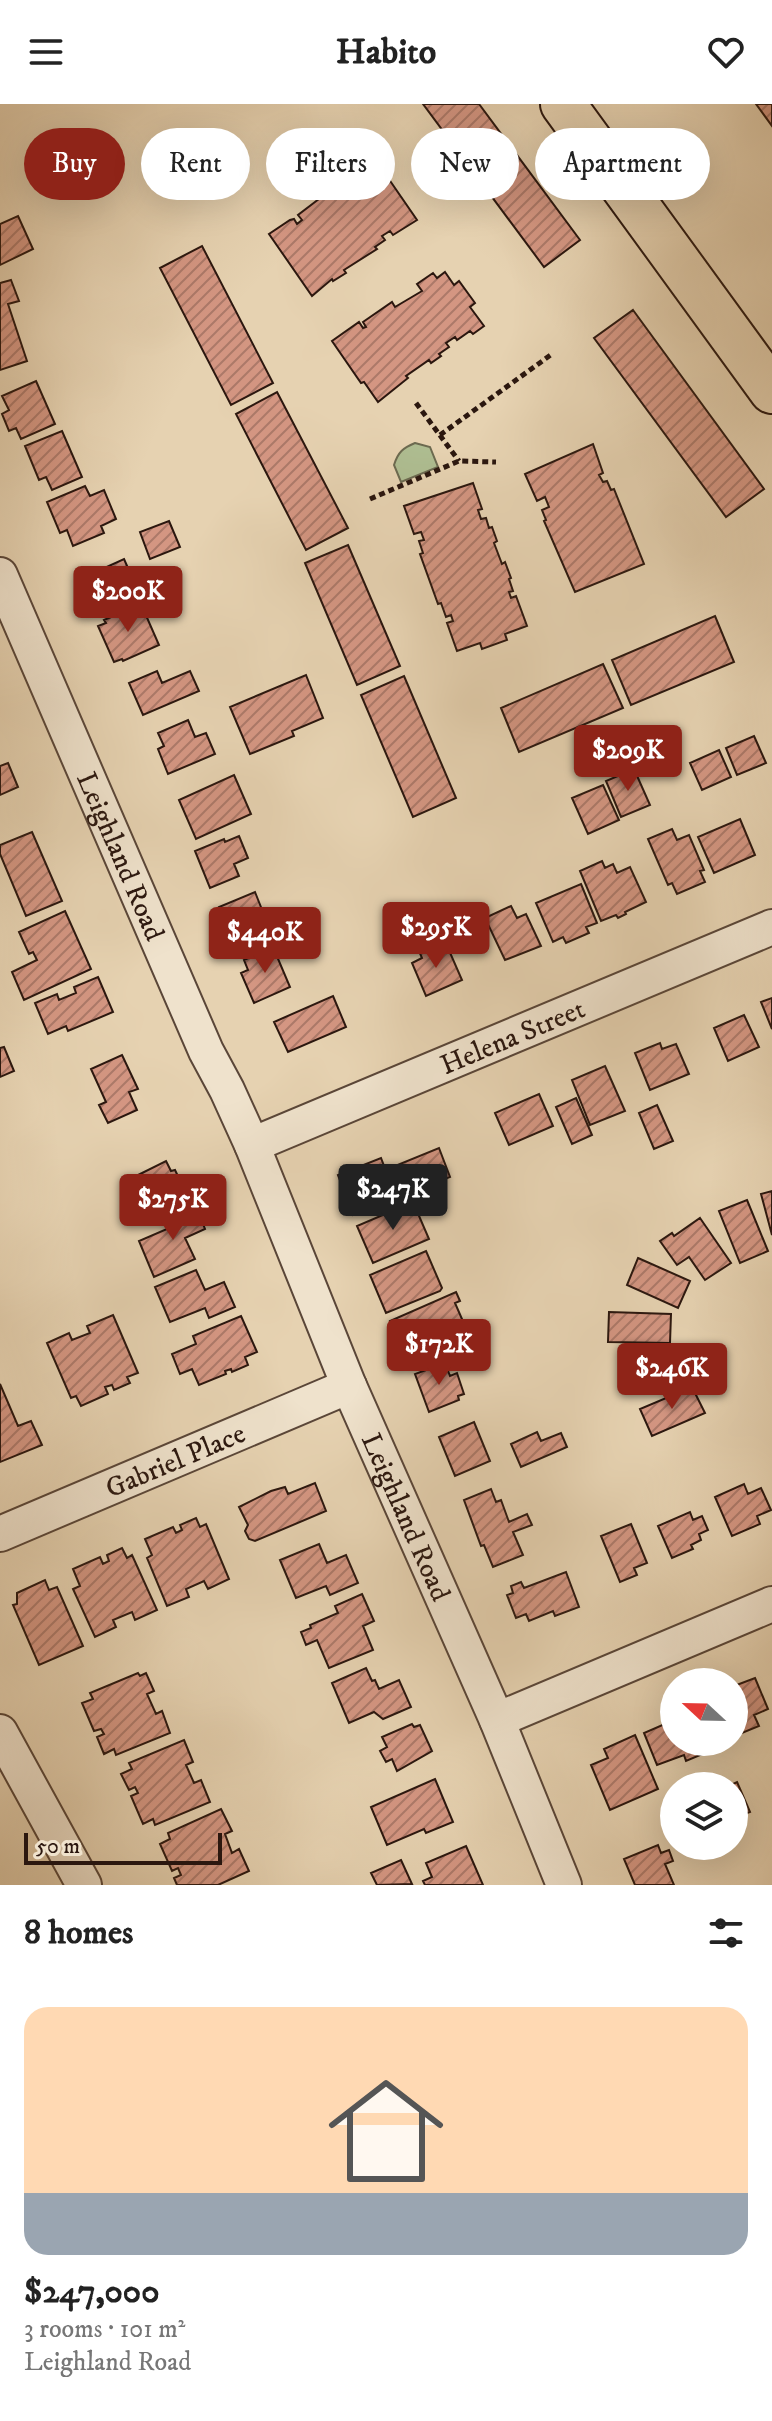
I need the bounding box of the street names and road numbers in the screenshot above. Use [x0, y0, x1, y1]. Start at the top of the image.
street label: Leighland Road [68, 767, 172, 946]
street label: Helena Street [435, 992, 590, 1083]
street label: Gabriel Place [100, 1416, 251, 1506]
street label: Leighland Road [353, 1428, 458, 1607]

